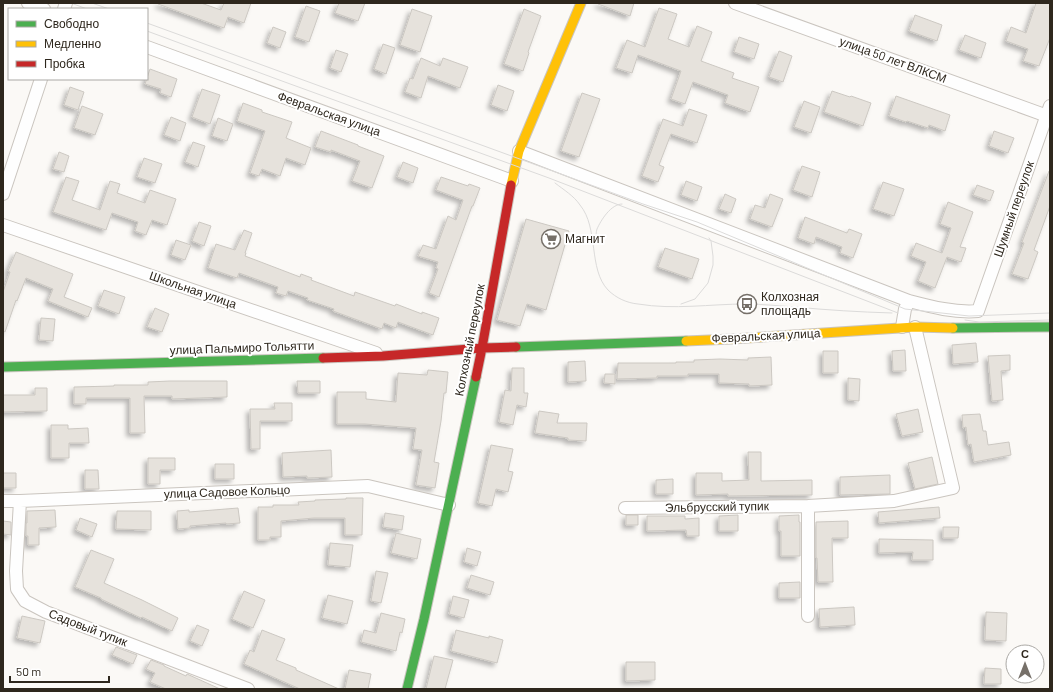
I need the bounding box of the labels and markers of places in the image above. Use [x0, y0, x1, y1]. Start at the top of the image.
supermarket icon: Магнит [540, 228, 562, 250]
place label: Магнит [565, 231, 606, 245]
place label: Колхозная площадь [761, 289, 819, 318]
bus stop icon: Колхозная площадь [736, 293, 758, 315]

